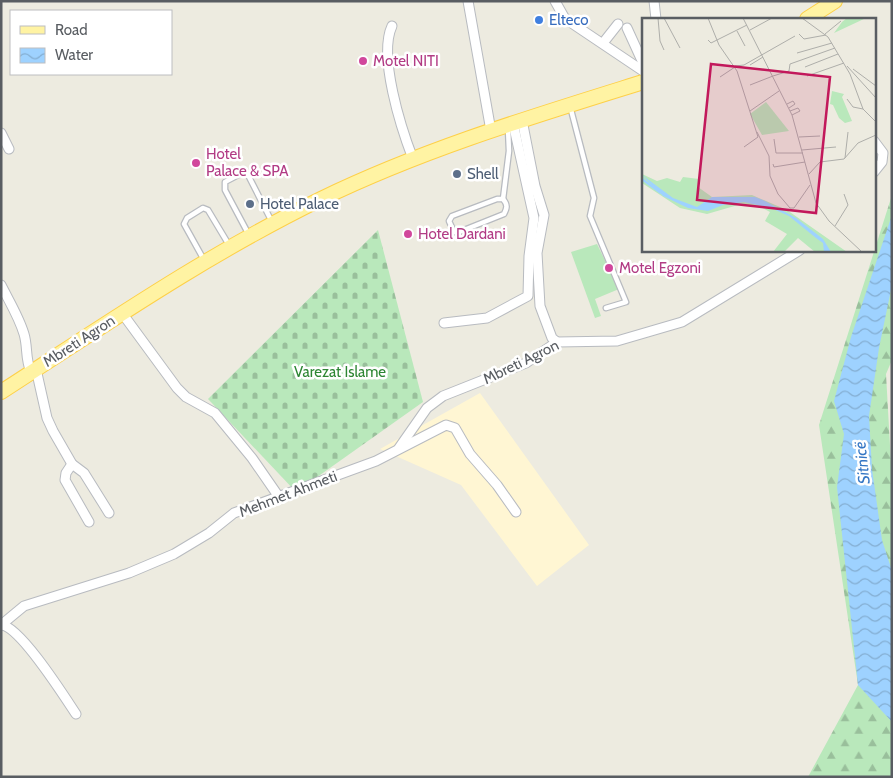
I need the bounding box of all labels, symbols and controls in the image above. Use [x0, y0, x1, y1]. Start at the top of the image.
legend [10, 10, 172, 75]
place label: Elteco [549, 11, 588, 29]
marker: Elteco [533, 14, 545, 26]
inset map [642, 18, 876, 251]
text: Road [55, 21, 88, 39]
text: Water [55, 46, 93, 64]
place label: Motel NITI [373, 52, 439, 70]
marker: Motel NITI [357, 55, 369, 67]
place label: Hotel Palace & SPA [206, 145, 289, 180]
marker: Hotel Palace & SPA [190, 157, 202, 169]
place label: Shell [467, 165, 499, 183]
marker: Shell [451, 168, 463, 180]
place label: Hotel Palace [260, 195, 339, 213]
marker: Hotel Palace [244, 198, 256, 210]
place label: Hotel Dardani [418, 225, 506, 243]
marker: Hotel Dardani [402, 228, 414, 240]
place label: Motel Egzoni [619, 259, 701, 277]
marker: Motel Egzoni [603, 262, 615, 274]
street label: Mbreti Agron [40, 311, 118, 371]
street label: Mbreti Agron [480, 336, 562, 388]
park label: Varezat Islame [294, 363, 386, 381]
water label: Sitnicë [850, 440, 874, 485]
street label: Mehmet Ahmeti [236, 467, 340, 521]

